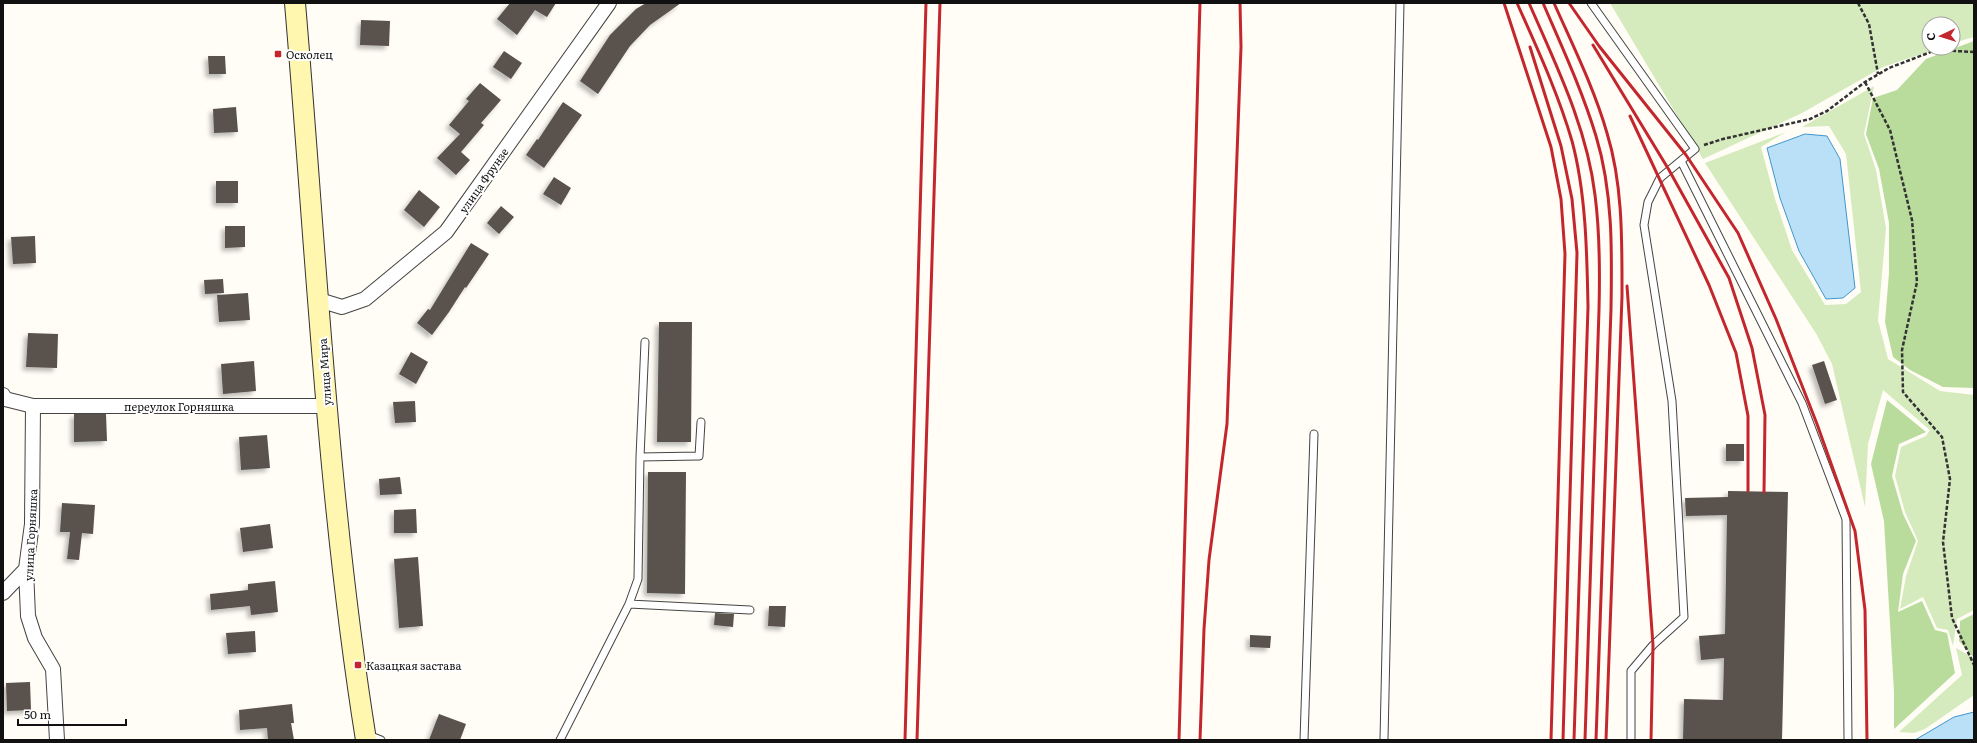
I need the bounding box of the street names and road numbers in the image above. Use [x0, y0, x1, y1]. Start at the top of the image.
street label: улица Фрунзе [455, 144, 512, 216]
street label: улица Мира [314, 338, 334, 406]
street label: переулок Горняшка [124, 398, 234, 414]
street label: улица Горняшка [20, 488, 40, 581]

